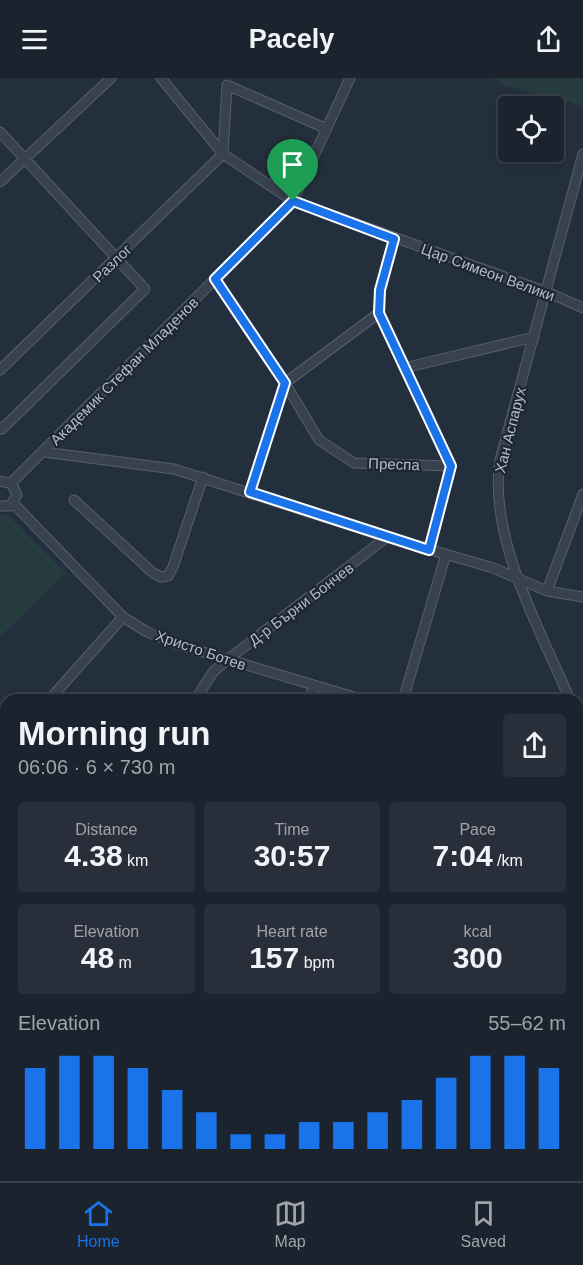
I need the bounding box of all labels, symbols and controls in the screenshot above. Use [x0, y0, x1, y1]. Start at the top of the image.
icon: menu [18, 23, 51, 56]
icon: share [532, 23, 565, 56]
text: Pacely [249, 24, 334, 54]
map controls [498, 96, 564, 162]
button: locate [498, 96, 564, 162]
pin [267, 139, 318, 201]
icon: arrive [276, 148, 309, 181]
street label: Разлог [89, 240, 135, 285]
street label: Цар Симеон Велики [419, 240, 557, 304]
street label: Академик Стефан Младенов [47, 294, 201, 448]
street label: Хан Аспарух [491, 385, 529, 475]
street label: Преспа [368, 455, 421, 473]
street label: Д-р Бърни Бончев [245, 559, 357, 649]
street label: Христо Ботев [154, 627, 248, 673]
button: share [503, 714, 566, 777]
text: Morning run [18, 715, 210, 752]
text: 06:06 · 6 × 730 m [18, 756, 175, 778]
text: Distance [75, 821, 137, 838]
text: Time [275, 821, 309, 838]
text: Pace [459, 821, 496, 838]
text: 4.38 [64, 839, 123, 872]
text: 30:57 [254, 839, 330, 872]
text: 7:04 [433, 839, 493, 872]
text: km [123, 852, 148, 869]
text: /km [493, 852, 523, 869]
text: Elevation [73, 923, 139, 940]
text: Heart rate [256, 923, 328, 940]
text: kcal [463, 923, 492, 940]
text: 48 [81, 941, 114, 974]
text: 157 [249, 941, 299, 974]
text: 300 [453, 941, 503, 974]
text: m [114, 954, 132, 971]
text: bpm [299, 954, 335, 971]
text: Elevation [18, 1012, 100, 1034]
text: 55–62 m [488, 1012, 566, 1034]
tab: Home [77, 1197, 120, 1251]
tab: Map [274, 1197, 307, 1251]
tab: Saved [461, 1197, 506, 1251]

